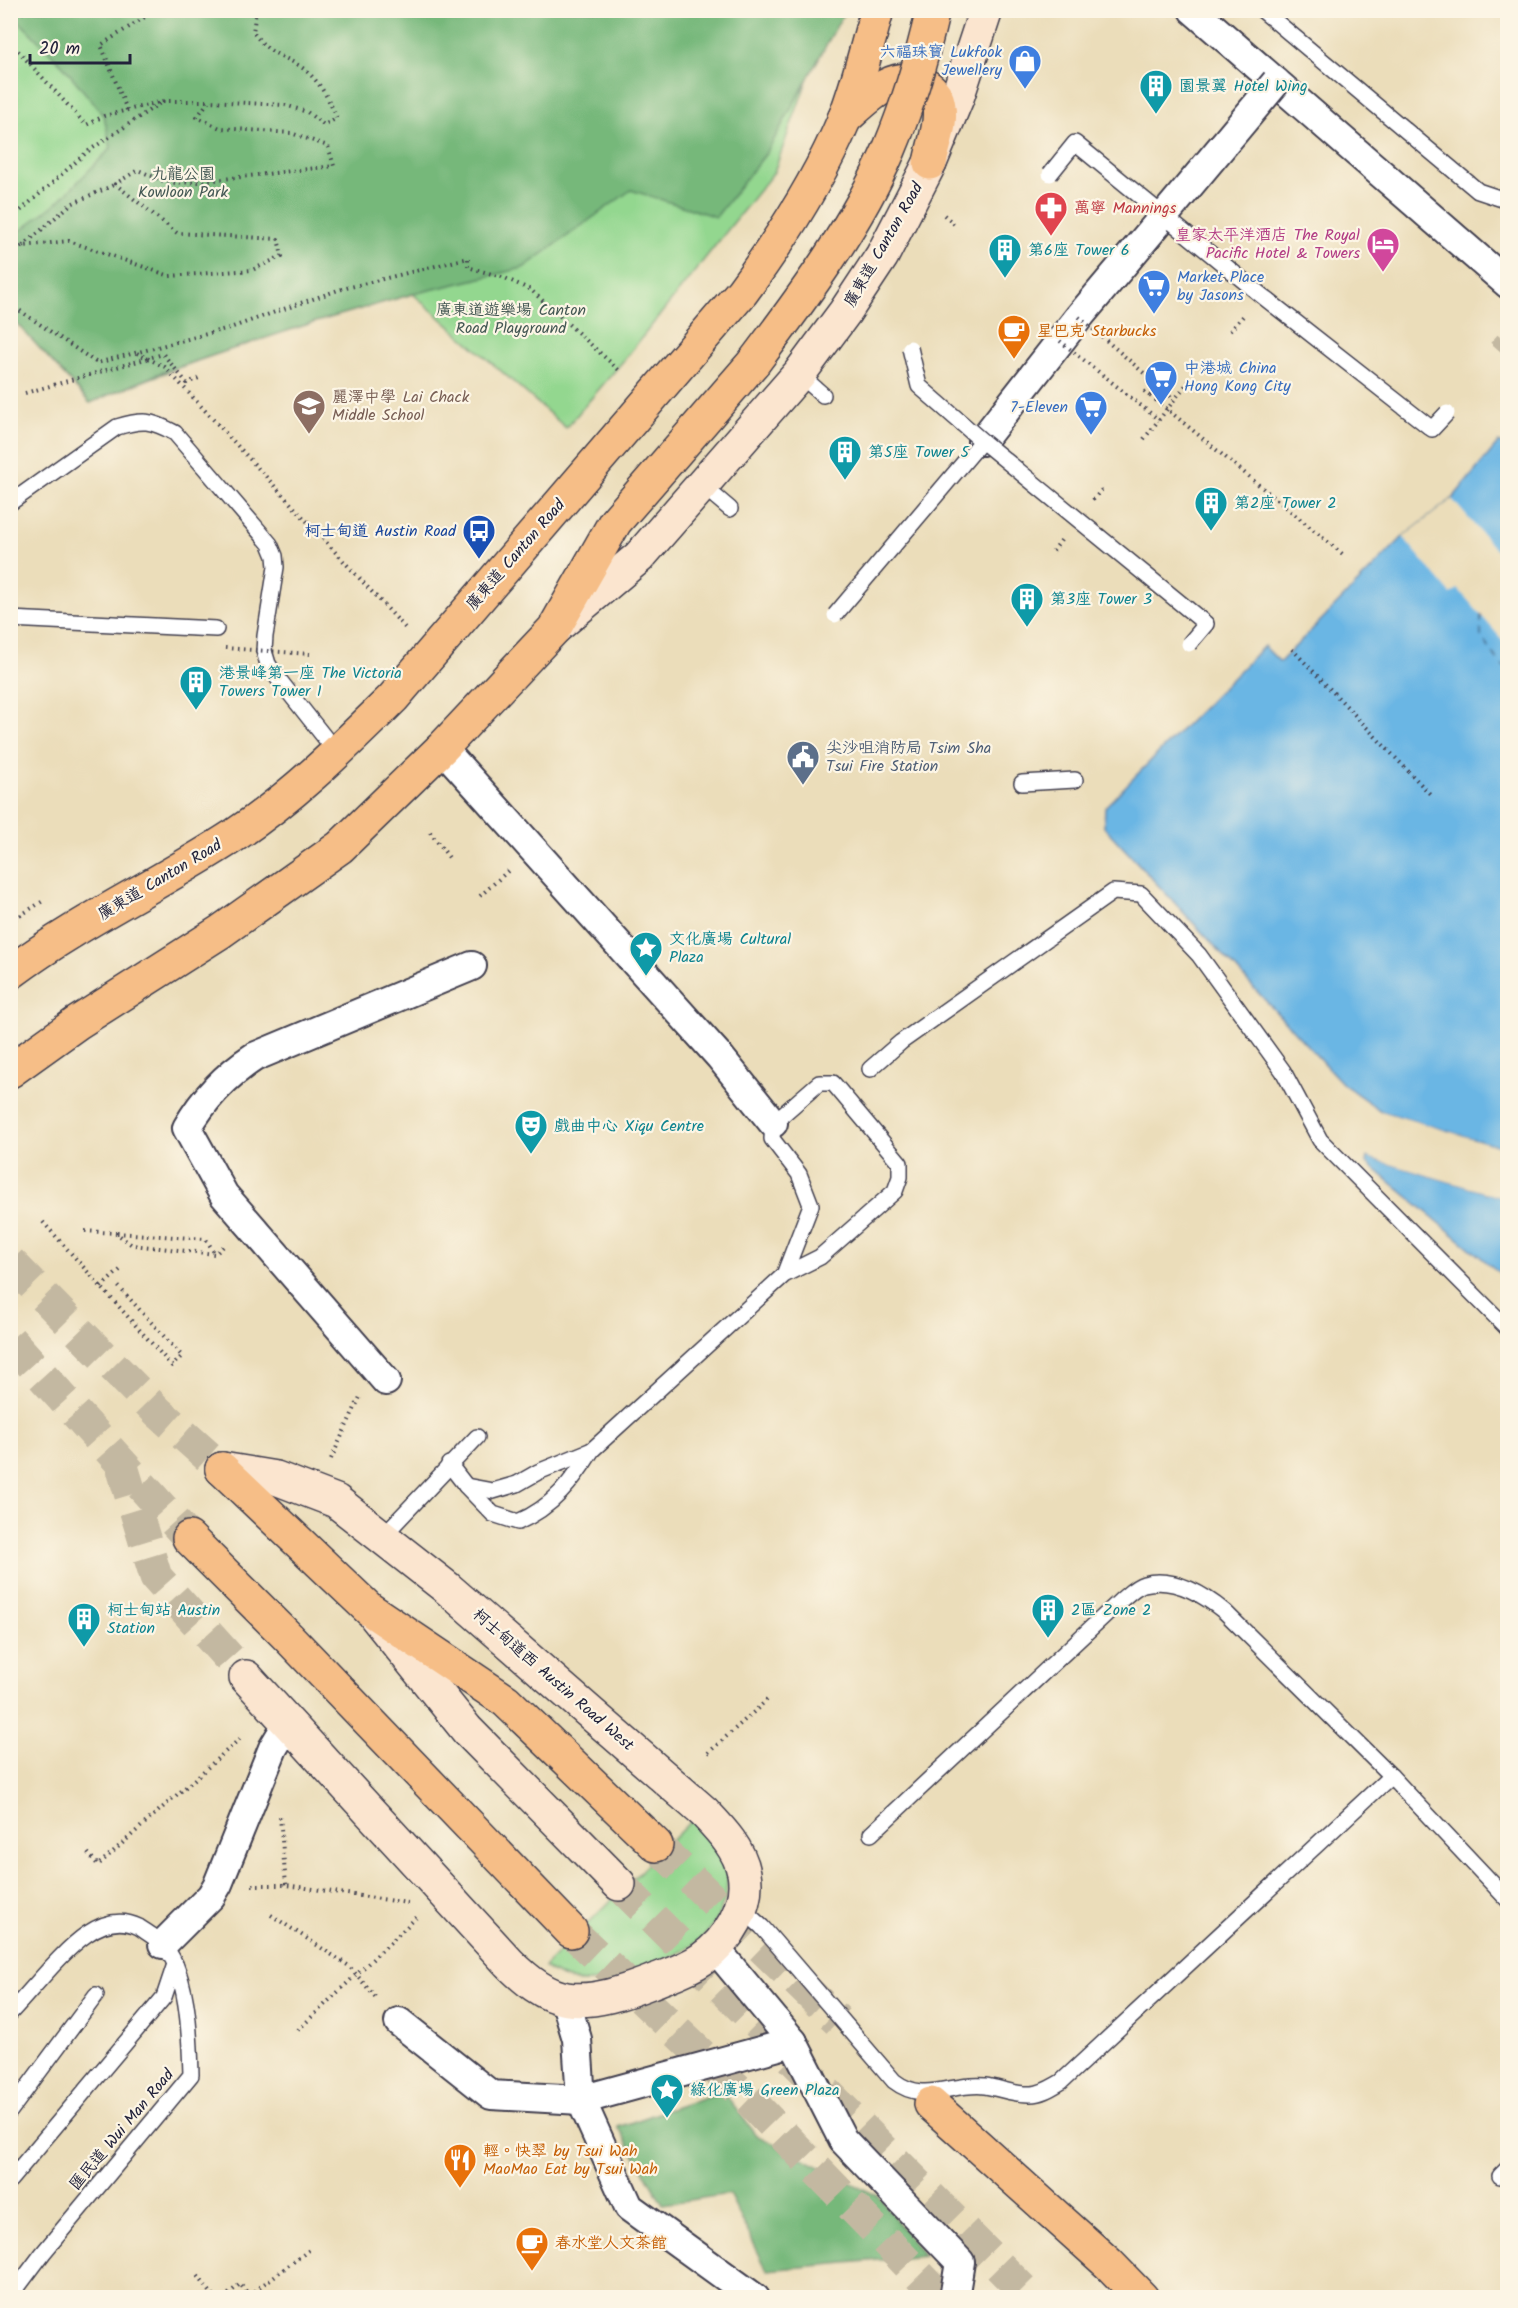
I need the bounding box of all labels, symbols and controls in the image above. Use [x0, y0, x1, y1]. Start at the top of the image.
scale bar [30, 27, 130, 65]
text: 20 m [39, 35, 80, 64]
place label: 六福珠寶 Lukfook Jewellery [880, 40, 1002, 83]
shop icon: 六福珠寶 Lukfook Jewellery [1007, 43, 1043, 90]
building icon: 園景翼 Hotel Wing [1138, 68, 1174, 115]
place label: 園景翼 Hotel Wing [1179, 74, 1308, 99]
park label: 九龍公園 Kowloon Park [138, 162, 228, 205]
street label: 廣東道 Canton Road [838, 177, 930, 312]
pharmacy icon: 萬寧 Mannings [1033, 190, 1069, 237]
place label: 萬寧 Mannings [1074, 196, 1177, 221]
place label: 皇家太平洋酒店 The Royal Pacific Hotel & Towers [1175, 223, 1360, 266]
hotel icon: 皇家太平洋酒店 The Royal Pacific Hotel & Towers [1365, 226, 1401, 273]
building icon: 第6座 Tower 6 [987, 232, 1023, 279]
place label: 第6座 Tower 6 [1028, 238, 1130, 263]
place label: Market Place by Jasons [1177, 265, 1264, 308]
supermarket icon: Market Place by Jasons [1136, 268, 1172, 315]
park label: 廣東道遊樂場 Canton Road Playground [436, 298, 586, 341]
cafe icon: 星巴克 Starbucks [996, 313, 1032, 360]
place label: 星巴克 Starbucks [1037, 319, 1157, 344]
place label: 中港城 China Hong Kong City [1184, 356, 1291, 399]
supermarket icon: 中港城 China Hong Kong City [1143, 359, 1179, 406]
place label: 麗澤中學 Lai Chack Middle School [332, 385, 470, 428]
school or university icon: 麗澤中學 Lai Chack Middle School [291, 388, 327, 435]
supermarket icon: 7-Eleven [1073, 389, 1109, 436]
place label: 7-Eleven [1010, 395, 1068, 420]
building icon: 第5座 Tower 5 [827, 434, 863, 481]
place label: 第5座 Tower 5 [868, 440, 970, 465]
building icon: 第2座 Tower 2 [1193, 485, 1229, 532]
place label: 第2座 Tower 2 [1234, 491, 1337, 516]
street label: 廣東道 Canton Road [460, 493, 572, 616]
bus stop icon: 柯士甸道 Austin Road [461, 513, 497, 560]
place label: 柯士甸道 Austin Road [304, 519, 457, 544]
building icon: 第3座 Tower 3 [1009, 581, 1045, 628]
place label: 第3座 Tower 3 [1050, 587, 1152, 612]
place label: 港景峰第一座 The Victoria Towers Tower 1 [219, 661, 402, 704]
building icon: 港景峰第一座 The Victoria Towers Tower 1 [178, 664, 214, 711]
place label: 尖沙咀消防局 Tsim Sha Tsui Fire Station [826, 736, 991, 779]
public building icon: 尖沙咀消防局 Tsim Sha Tsui Fire Station [785, 739, 821, 786]
street label: 廣東道 Canton Road [93, 833, 228, 927]
place label: 文化廣場 Cultural Plaza [669, 927, 791, 970]
place icon: 文化廣場 Cultural Plaza [628, 930, 664, 977]
theatre icon: 戲曲中心 Xiqu Centre [513, 1108, 549, 1155]
place label: 戲曲中心 Xiqu Centre [554, 1114, 704, 1139]
building icon: 2區 Zone 2 [1030, 1592, 1066, 1639]
place label: 柯士甸站 Austin Station [107, 1598, 220, 1641]
place label: 2區 Zone 2 [1071, 1598, 1151, 1623]
building icon: 柯士甸站 Austin Station [66, 1601, 102, 1648]
street label: 柯士甸道西 Austin Road West [467, 1603, 640, 1758]
street label: 匯民道 Wui Man Road [64, 2063, 181, 2196]
place icon: 綠化廣場 Green Plaza [649, 2072, 685, 2119]
place label: 綠化廣場 Green Plaza [690, 2078, 840, 2103]
place label: 輕。快翠 by Tsui Wah MaoMao Eat by Tsui Wah [483, 2139, 658, 2182]
restaurant icon: 輕。快翠 by Tsui Wah MaoMao Eat by Tsui Wah [442, 2142, 478, 2189]
cafe icon: 春水堂人文茶館 [514, 2225, 550, 2272]
place label: 春水堂人文茶館 [555, 2231, 667, 2256]

